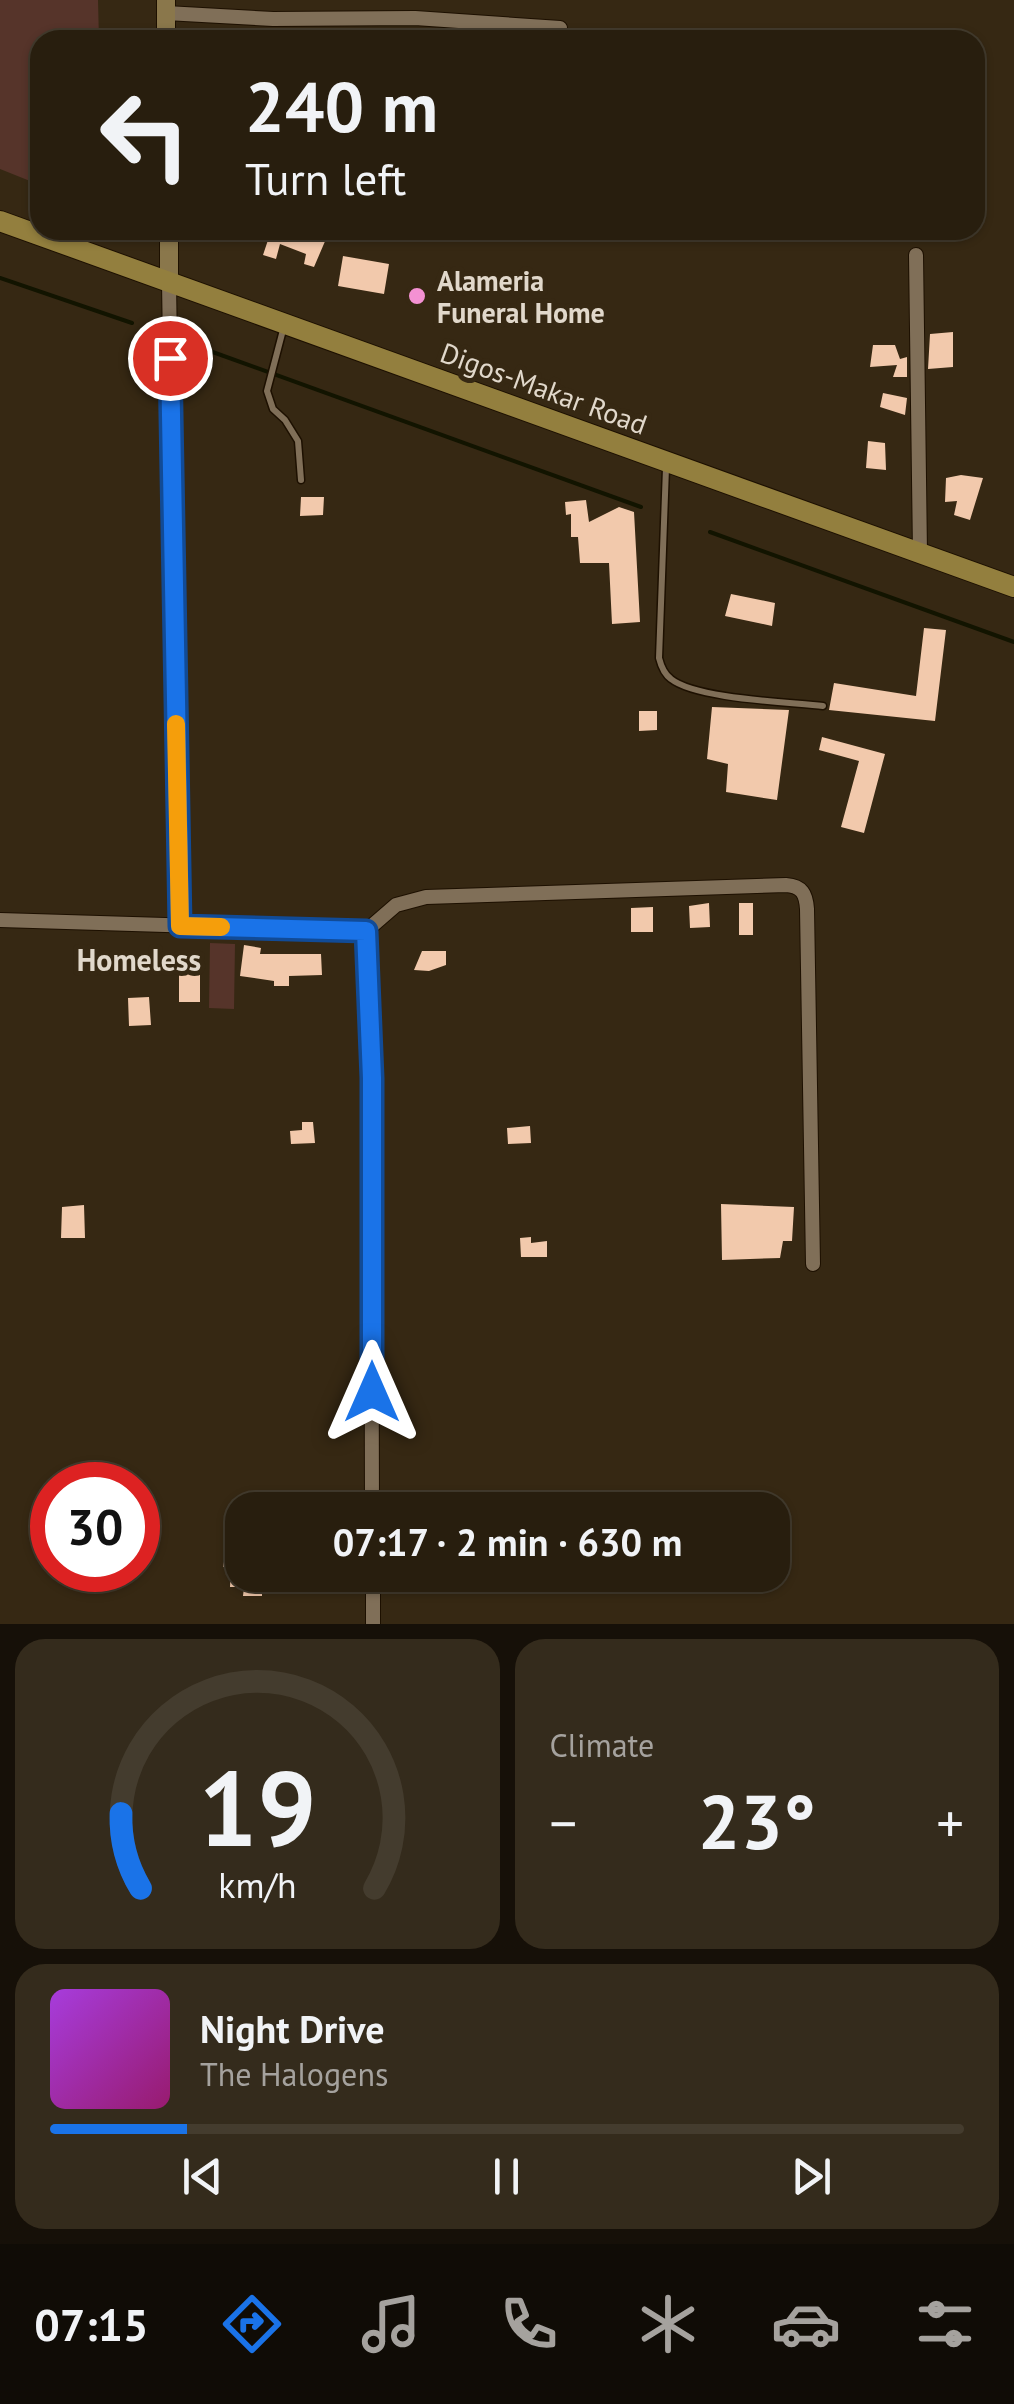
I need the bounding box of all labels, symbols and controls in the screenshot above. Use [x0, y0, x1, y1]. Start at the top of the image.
text: 240 m [245, 61, 438, 151]
icon: left [80, 70, 210, 200]
text: Turn left [245, 149, 406, 207]
place label: Alameria Funeral Home [437, 262, 605, 331]
marker: Alameria Funeral Home [406, 285, 428, 307]
pin [128, 316, 213, 401]
icon: arrive [143, 331, 198, 386]
street label: Digos-Makar Road [436, 333, 652, 443]
district label: Homeless [77, 940, 201, 979]
position arrow [320, 1340, 424, 1444]
speed limit sign: 30 [30, 1462, 160, 1592]
text: 07:17 · 2 min · 630 m [333, 1517, 682, 1566]
text: Climate [550, 1724, 654, 1766]
text: 19 [198, 1740, 316, 1875]
text: 23° [698, 1773, 816, 1870]
text: − [550, 1787, 577, 1858]
text: + [936, 1787, 964, 1858]
text: km/h [218, 1862, 296, 1908]
text: Night Drive [200, 2004, 384, 2053]
text: The Halogens [200, 2053, 388, 2095]
icon: previous [175, 2149, 230, 2204]
icon: pause [479, 2149, 534, 2204]
icon: next [784, 2149, 839, 2204]
icon: directions [217, 2289, 287, 2359]
icon: music [356, 2289, 426, 2359]
icon: phone [494, 2289, 564, 2359]
icon: climate [633, 2289, 703, 2359]
icon: car [771, 2289, 841, 2359]
icon: filters [910, 2289, 980, 2359]
text: 07:15 [34, 2295, 148, 2353]

